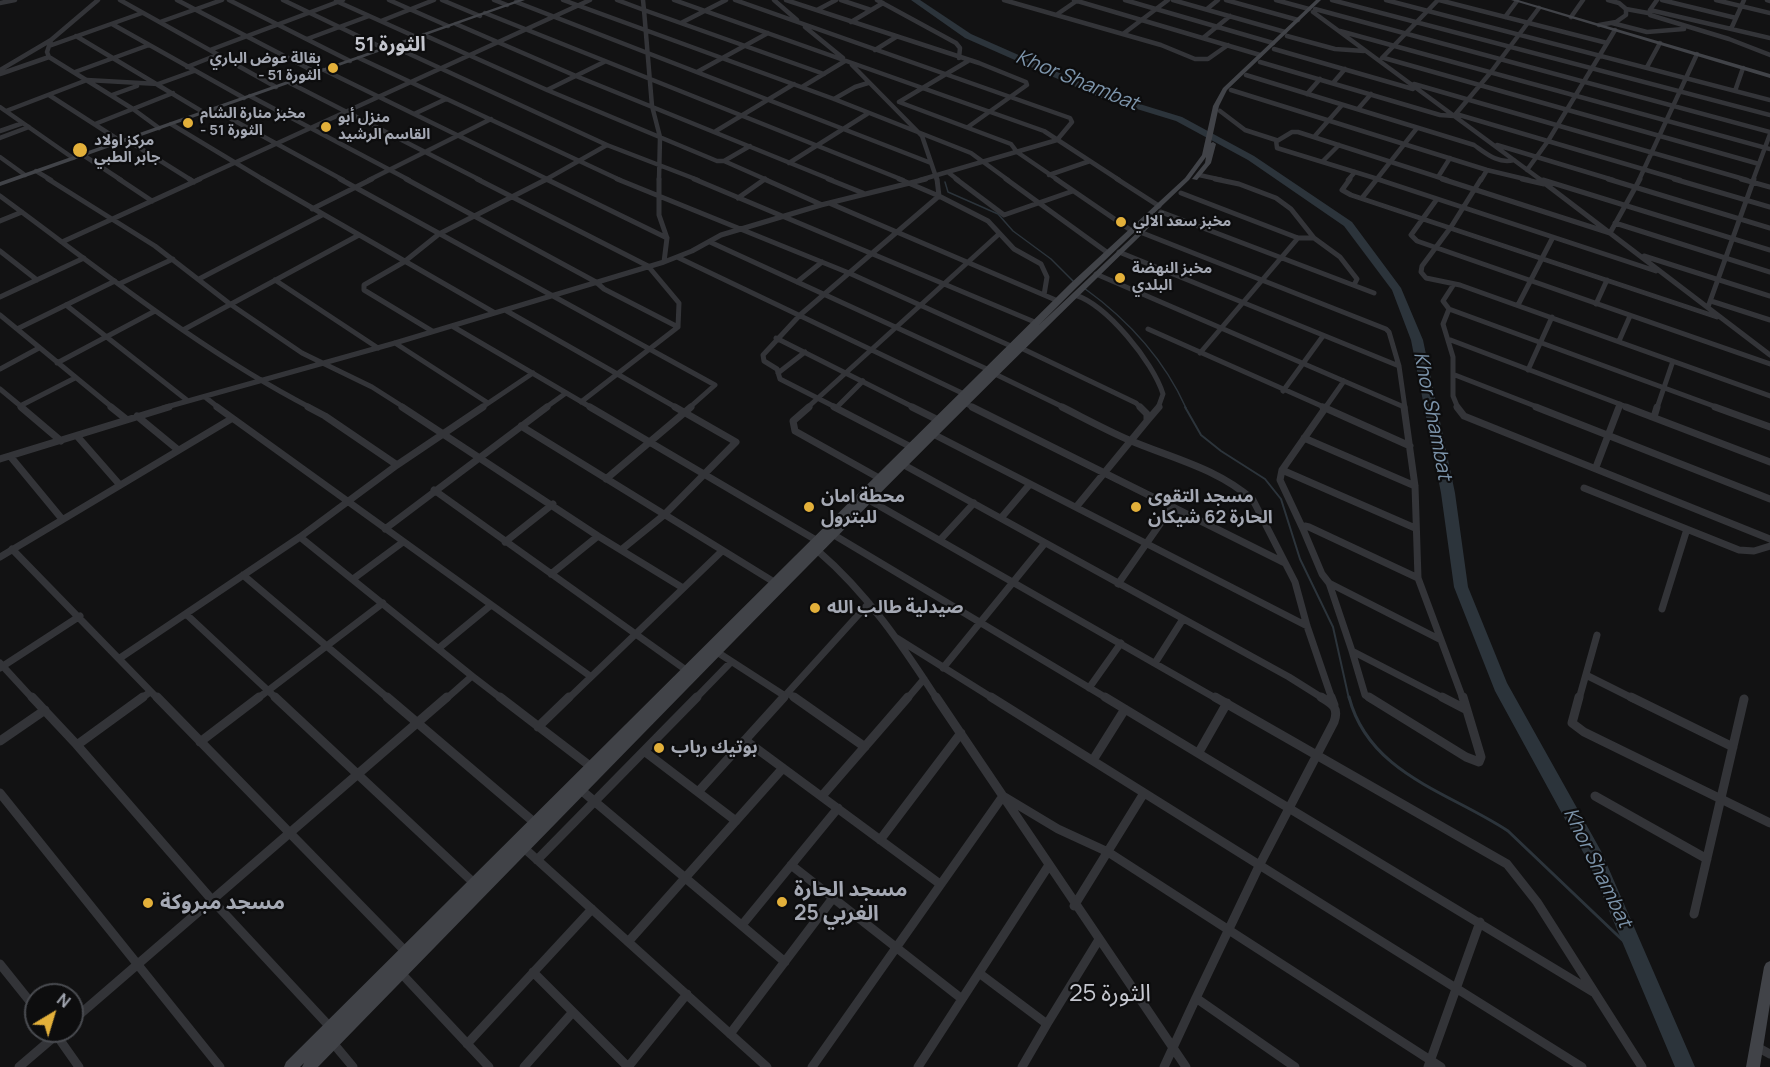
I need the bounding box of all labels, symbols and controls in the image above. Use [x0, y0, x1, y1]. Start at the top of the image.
district label: الثورة 51 [354, 33, 426, 57]
water label: Khor Shambat [1012, 46, 1142, 116]
place label: بقالة عوض الباري - الثورة 51 [210, 50, 321, 85]
marker: بقالة عوض الباري - الثورة 51 [326, 61, 340, 75]
place label: مخبز منارة الشام - الثورة 51 [200, 105, 306, 140]
place label: منزل أبو القاسم الرشيد [338, 109, 430, 144]
marker: مخبز منارة الشام - الثورة 51 [181, 116, 195, 130]
marker: منزل أبو القاسم الرشيد [319, 120, 333, 134]
place label: مركز اولاد جابر الطبي [94, 132, 160, 167]
marker: مركز اولاد جابر الطبي [71, 141, 89, 159]
place label: مخبز سعد الالي [1133, 213, 1231, 231]
marker: مخبز سعد الالي [1114, 215, 1128, 229]
place label: مخبز النهضة البلدي [1132, 260, 1212, 295]
marker: مخبز النهضة البلدي [1113, 271, 1127, 285]
water label: Khor Shambat [1408, 350, 1456, 482]
place label: محطة امان للبترول [821, 486, 905, 528]
place label: مسجد التقوى الحارة 62 شيكان [1148, 486, 1273, 528]
marker: محطة امان للبترول [802, 500, 816, 514]
marker: مسجد التقوى الحارة 62 شيكان [1129, 500, 1143, 514]
place label: صيدلية طالب الله [827, 597, 963, 619]
marker: صيدلية طالب الله [808, 601, 822, 615]
place label: بوتيك رباب [671, 737, 758, 759]
marker: بوتيك رباب [652, 741, 666, 755]
water label: Khor Shambat [1558, 804, 1636, 932]
place label: مسجد الحارة 25 الغربي [794, 877, 908, 927]
place label: مسجد مبروكة [160, 890, 285, 916]
marker: مسجد الحارة 25 الغربي [775, 895, 789, 909]
marker: مسجد مبروكة [141, 896, 155, 910]
district label: الثورة 25 [1069, 980, 1151, 1008]
north arrow [24, 983, 84, 1043]
text: N [53, 988, 75, 1013]

